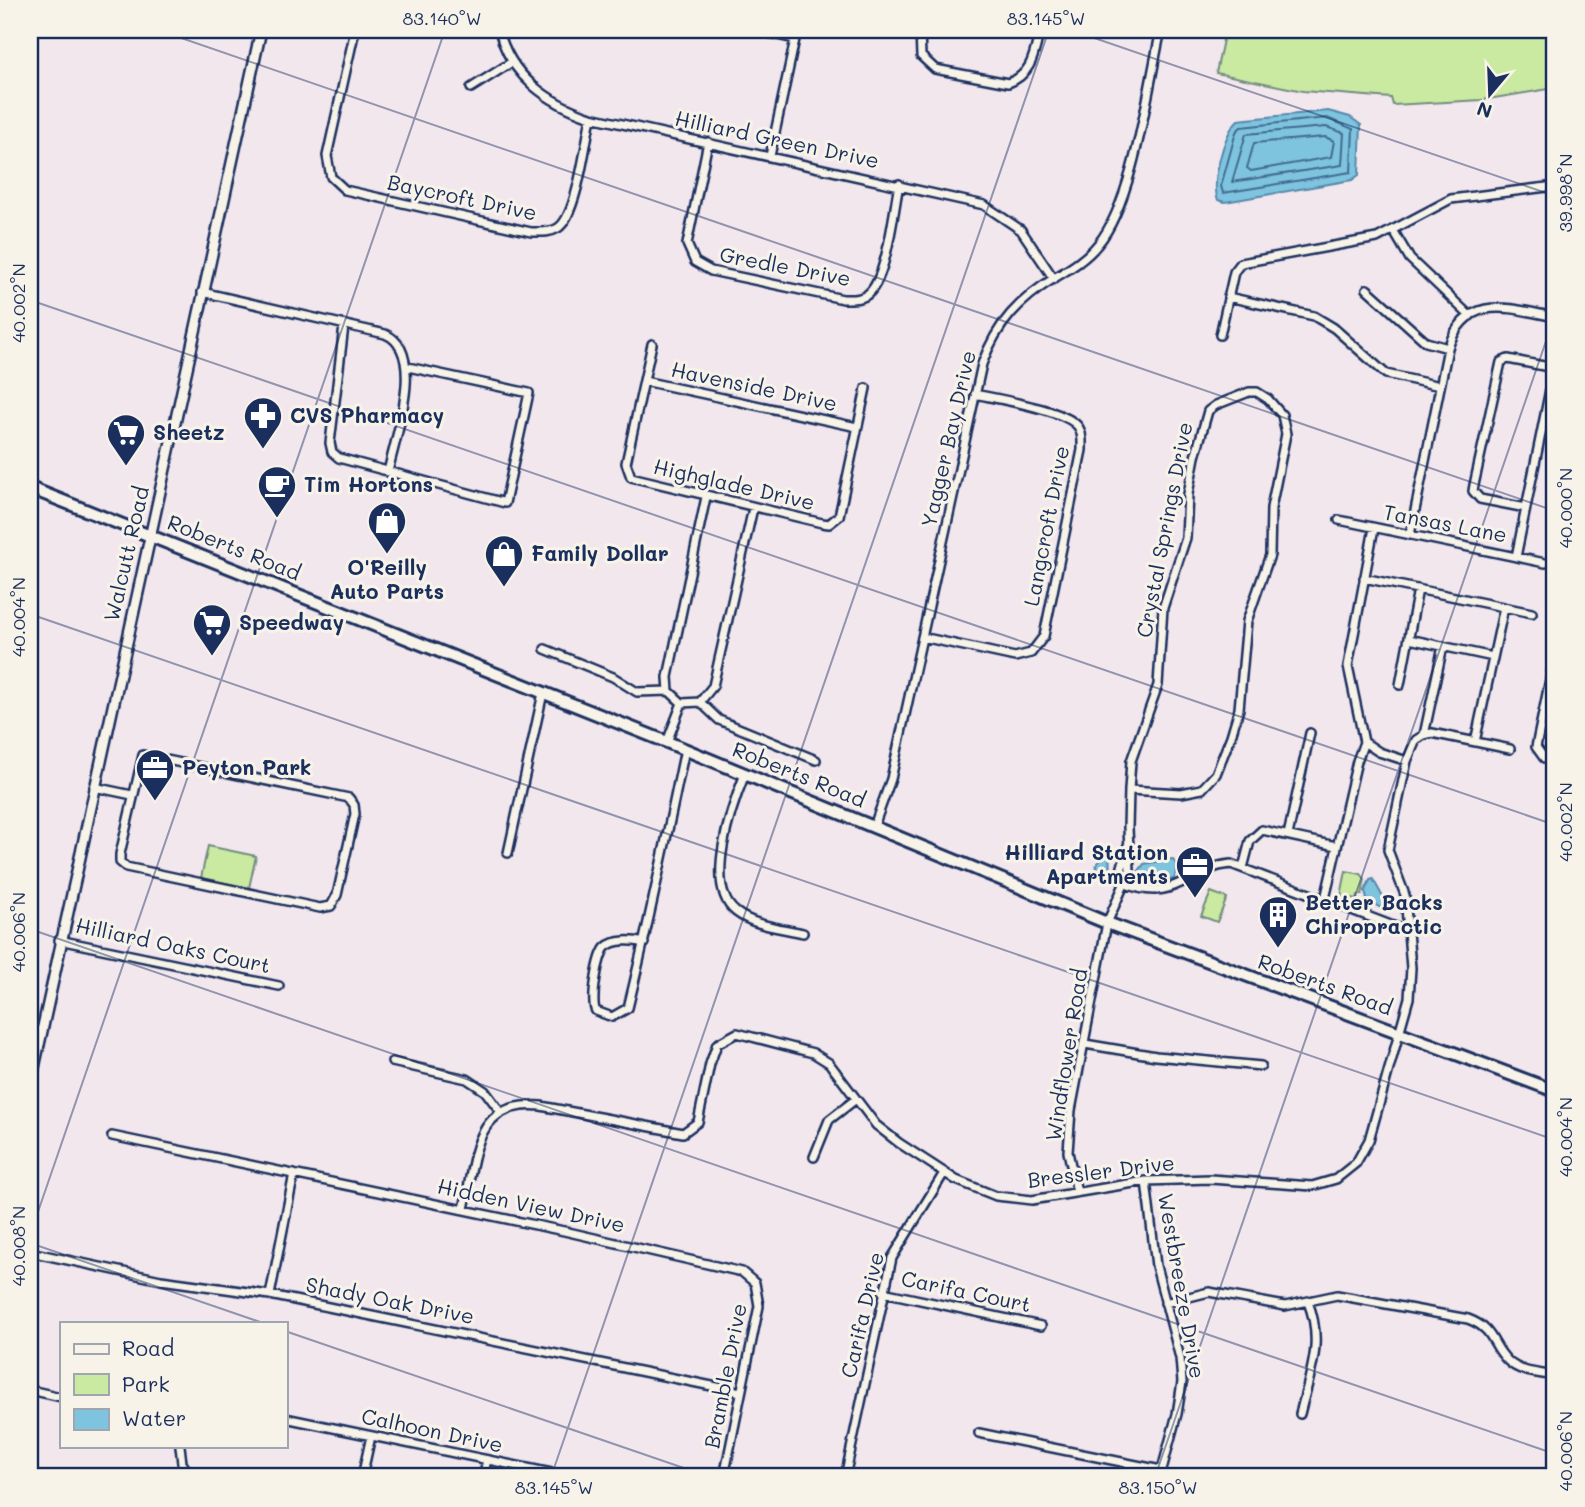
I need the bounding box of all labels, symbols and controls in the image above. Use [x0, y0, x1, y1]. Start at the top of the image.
text: 83.140°W [402, 6, 482, 30]
text: 83.145°W [1007, 6, 1085, 30]
north arrow [1456, 60, 1526, 130]
text: N [1473, 96, 1495, 125]
street label: Hilliard Green Drive [673, 104, 882, 173]
text: 39.998°N [1553, 154, 1577, 232]
street label: Baycroft Drive [385, 168, 539, 226]
street label: Gredle Drive [717, 240, 853, 291]
text: 40.002°N [6, 263, 30, 343]
street label: Yagger Bay Drive [914, 348, 981, 530]
street label: Havenside Drive [669, 355, 840, 416]
pharmacy icon: CVS Pharmacy [242, 395, 284, 450]
place label: CVS Pharmacy [290, 401, 444, 429]
supermarket icon: Sheetz [105, 412, 147, 467]
place label: Sheetz [153, 418, 225, 445]
street label: Crystal Springs Drive [1129, 420, 1198, 640]
street label: Langcroft Drive [1017, 443, 1074, 608]
street label: Highglade Drive [651, 452, 818, 515]
cafe icon: Tim Hortons [256, 464, 298, 519]
text: 40.000°N [1553, 468, 1577, 548]
place label: Tim Hortons [304, 470, 433, 497]
street label: Walcutt Road [97, 483, 154, 624]
street label: Tansas Lane [1381, 497, 1509, 548]
shop icon: O'Reilly Auto Parts [366, 500, 408, 555]
street label: Roberts Road [164, 508, 305, 586]
shop icon: Family Dollar [483, 533, 525, 588]
place label: Family Dollar [531, 539, 669, 567]
place label: O'Reilly Auto Parts [330, 553, 444, 604]
text: 40.004°N [6, 577, 30, 657]
supermarket icon: Speedway [191, 602, 233, 657]
place label: Speedway [239, 608, 344, 636]
street label: Roberts Road [729, 735, 870, 813]
office icon: Peyton Park [134, 747, 176, 802]
place label: Peyton Park [182, 753, 311, 781]
text: 40.002°N [1553, 782, 1577, 862]
place label: Hilliard Station Apartments [1004, 838, 1168, 889]
office icon: Hilliard Station Apartments [1174, 844, 1216, 899]
place label: Better Backs Chiropractic [1305, 888, 1443, 939]
text: 40.006°N [6, 892, 30, 972]
building icon: Better Backs Chiropractic [1257, 894, 1299, 949]
street label: Hilliard Oaks Court [73, 911, 273, 978]
street label: Roberts Road [1255, 947, 1397, 1020]
street label: Windflower Road [1039, 966, 1093, 1143]
text: 40.004°N [1553, 1097, 1577, 1177]
street label: Bressler Drive [1026, 1148, 1176, 1193]
street label: Hidden View Drive [435, 1171, 627, 1238]
street label: Westbreeze Drive [1153, 1191, 1212, 1381]
text: 40.008°N [6, 1206, 30, 1286]
street label: Carifa Drive [834, 1249, 889, 1380]
street label: Carifa Court [899, 1264, 1034, 1317]
street label: Shady Oak Drive [304, 1270, 477, 1329]
street label: Bramble Drive [697, 1301, 752, 1451]
legend [60, 1322, 287, 1448]
text: Road [122, 1334, 174, 1361]
text: Park [122, 1370, 170, 1397]
street label: Calhoon Drive [359, 1401, 506, 1458]
text: Water [122, 1404, 186, 1431]
text: 40.006°N [1553, 1411, 1577, 1491]
text: 83.145°W [515, 1475, 593, 1499]
text: 83.150°W [1118, 1475, 1198, 1499]

